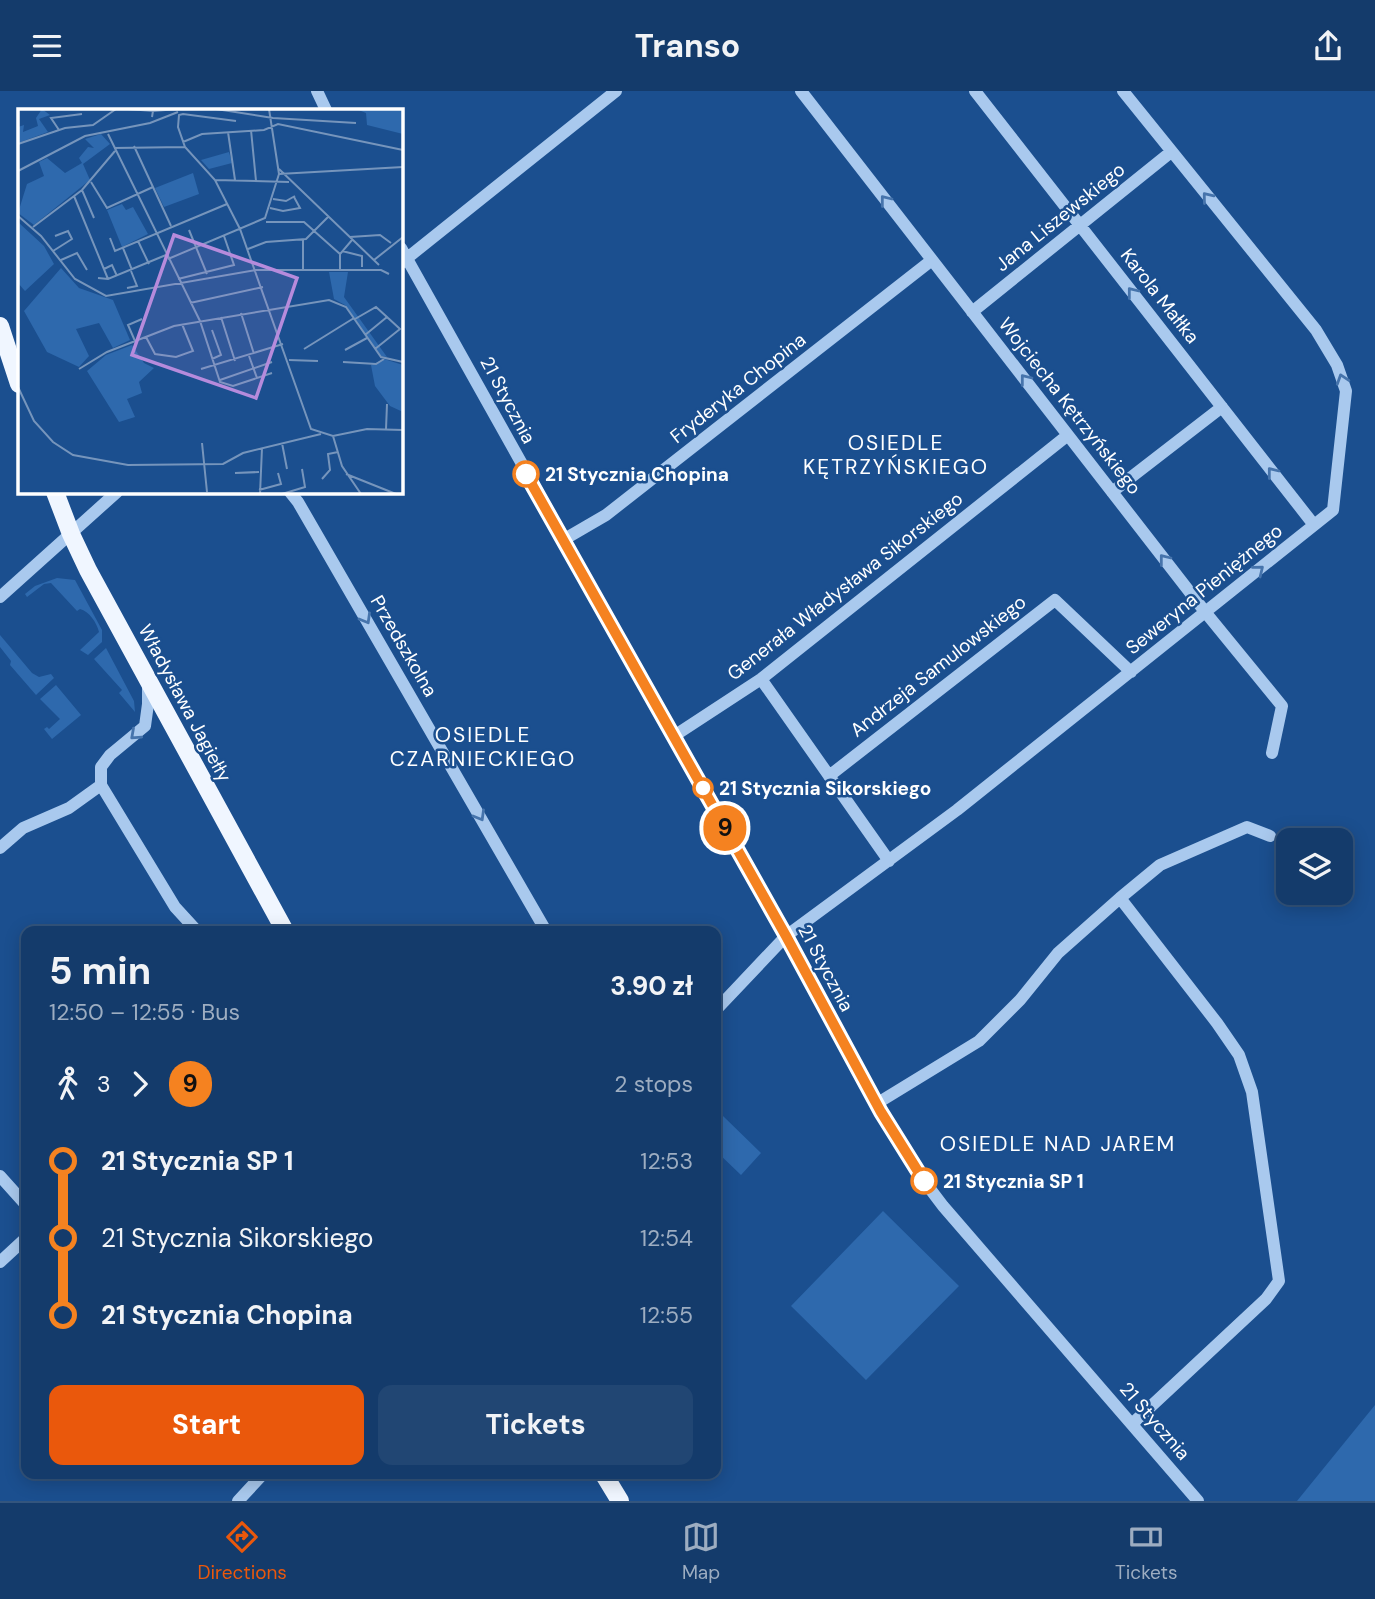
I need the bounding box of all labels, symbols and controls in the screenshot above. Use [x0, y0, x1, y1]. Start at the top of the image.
text: Transo [635, 25, 740, 67]
icon: menu [28, 27, 66, 65]
icon: share [1309, 27, 1347, 65]
inset map [18, 109, 402, 493]
street label: Jana Liszewskiego [990, 157, 1130, 277]
one-way arrow [1203, 192, 1216, 204]
one-way arrow [881, 195, 894, 207]
street label: Karola Małłka [1115, 243, 1205, 349]
one-way arrow [1128, 288, 1141, 300]
street label: Wojciecha Kętrzyńskiego [993, 312, 1147, 500]
street label: Fryderyka Chopina [665, 327, 811, 449]
street label: 21 Stycznia [475, 352, 541, 448]
one-way arrow [1336, 373, 1350, 386]
one-way arrow [1020, 375, 1033, 387]
district label: OSIEDLE KĘTRZYŃSKIEGO [803, 429, 989, 481]
marker: 21 Stycznia Chopina [513, 461, 539, 487]
place label: 21 Stycznia Chopina [545, 462, 729, 487]
one-way arrow [1268, 467, 1281, 479]
street label: Generała Władysława Sikorskiego [722, 486, 968, 686]
street label: Seweryna Pieniężnego [1120, 518, 1288, 660]
one-way arrow [1160, 554, 1173, 567]
one-way arrow [1251, 566, 1264, 578]
street label: Andrzeja Samulowskiego [845, 589, 1031, 743]
street label: Przedszkolna [365, 591, 443, 701]
one-way arrow [358, 612, 371, 625]
street label: Władysława Jagiełły [133, 620, 237, 787]
district label: OSIEDLE CZARNIECKIEGO [390, 721, 576, 773]
one-way arrow [130, 727, 143, 740]
place label: 21 Stycznia Sikorskiego [719, 776, 931, 801]
marker: 21 Stycznia Sikorskiego [693, 778, 713, 798]
line badge: 9 [702, 805, 748, 851]
one-way arrow [472, 809, 485, 821]
text: 9 [717, 812, 733, 843]
map controls [1276, 828, 1353, 905]
button: layers [1276, 828, 1353, 905]
street label: 21 Stycznia [793, 920, 859, 1016]
text: 5 min [49, 946, 151, 996]
text: 3.90 zł [610, 969, 693, 1003]
text: 12:50 – 12:55 · Bus [49, 997, 240, 1027]
icon: walk [49, 1065, 87, 1103]
icon: forward [121, 1065, 159, 1103]
text: 9 [183, 1068, 198, 1099]
text: 3 [97, 1069, 111, 1099]
text: 2 stops [614, 1069, 693, 1099]
district label: OSIEDLE NAD JAREM [940, 1130, 1176, 1158]
text: 21 Stycznia SP 1 [101, 1144, 293, 1178]
text: 12:53 [640, 1146, 693, 1176]
marker: 21 Stycznia SP 1 [911, 1168, 937, 1194]
place label: 21 Stycznia SP 1 [943, 1169, 1084, 1194]
text: 21 Stycznia Sikorskiego [101, 1221, 374, 1255]
text: 12:54 [640, 1223, 693, 1253]
text: 21 Stycznia Chopina [101, 1298, 353, 1332]
text: 12:55 [640, 1300, 693, 1330]
street label: 21 Stycznia [1114, 1377, 1196, 1465]
button: Start [49, 1385, 364, 1465]
button: Tickets [378, 1385, 693, 1465]
tab: Directions [197, 1518, 287, 1585]
tab: Map [682, 1518, 720, 1585]
tab: Tickets [1115, 1518, 1178, 1585]

